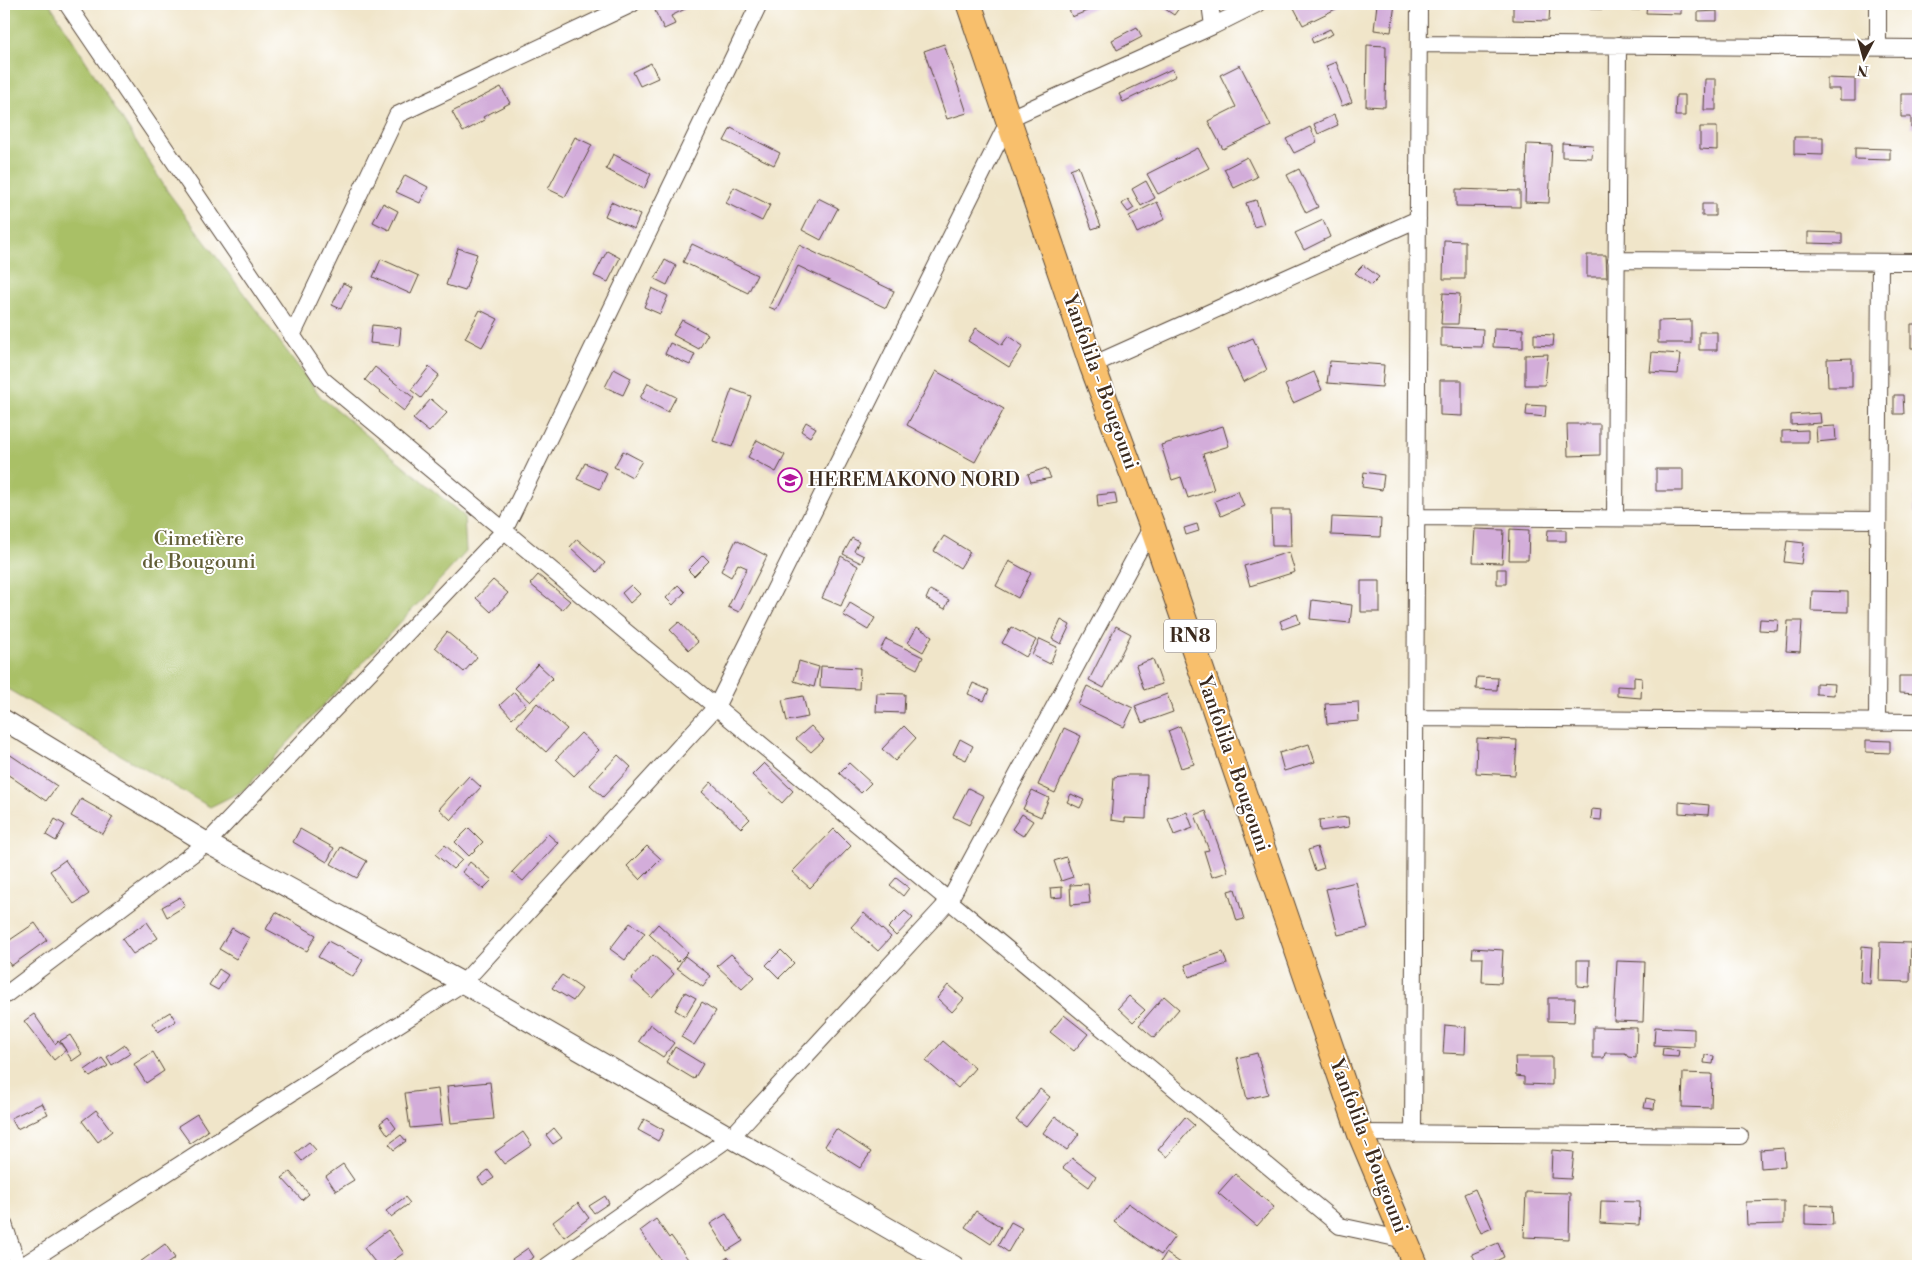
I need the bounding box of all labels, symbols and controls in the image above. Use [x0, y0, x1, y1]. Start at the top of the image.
north arrow [1840, 32, 1890, 82]
text: N [1856, 60, 1869, 79]
street label: Yanfolila - Bougouni [1056, 290, 1144, 474]
school or university icon: HEREMAKONO NORD [777, 467, 803, 493]
place label: HEREMAKONO NORD [808, 468, 1020, 493]
park label: Cimetière de Bougouni [142, 527, 256, 575]
road number: RN8 [1164, 620, 1216, 652]
street label: Yanfolila - Bougouni [1191, 671, 1275, 856]
street label: Yanfolila - Bougouni [1323, 1054, 1413, 1237]

